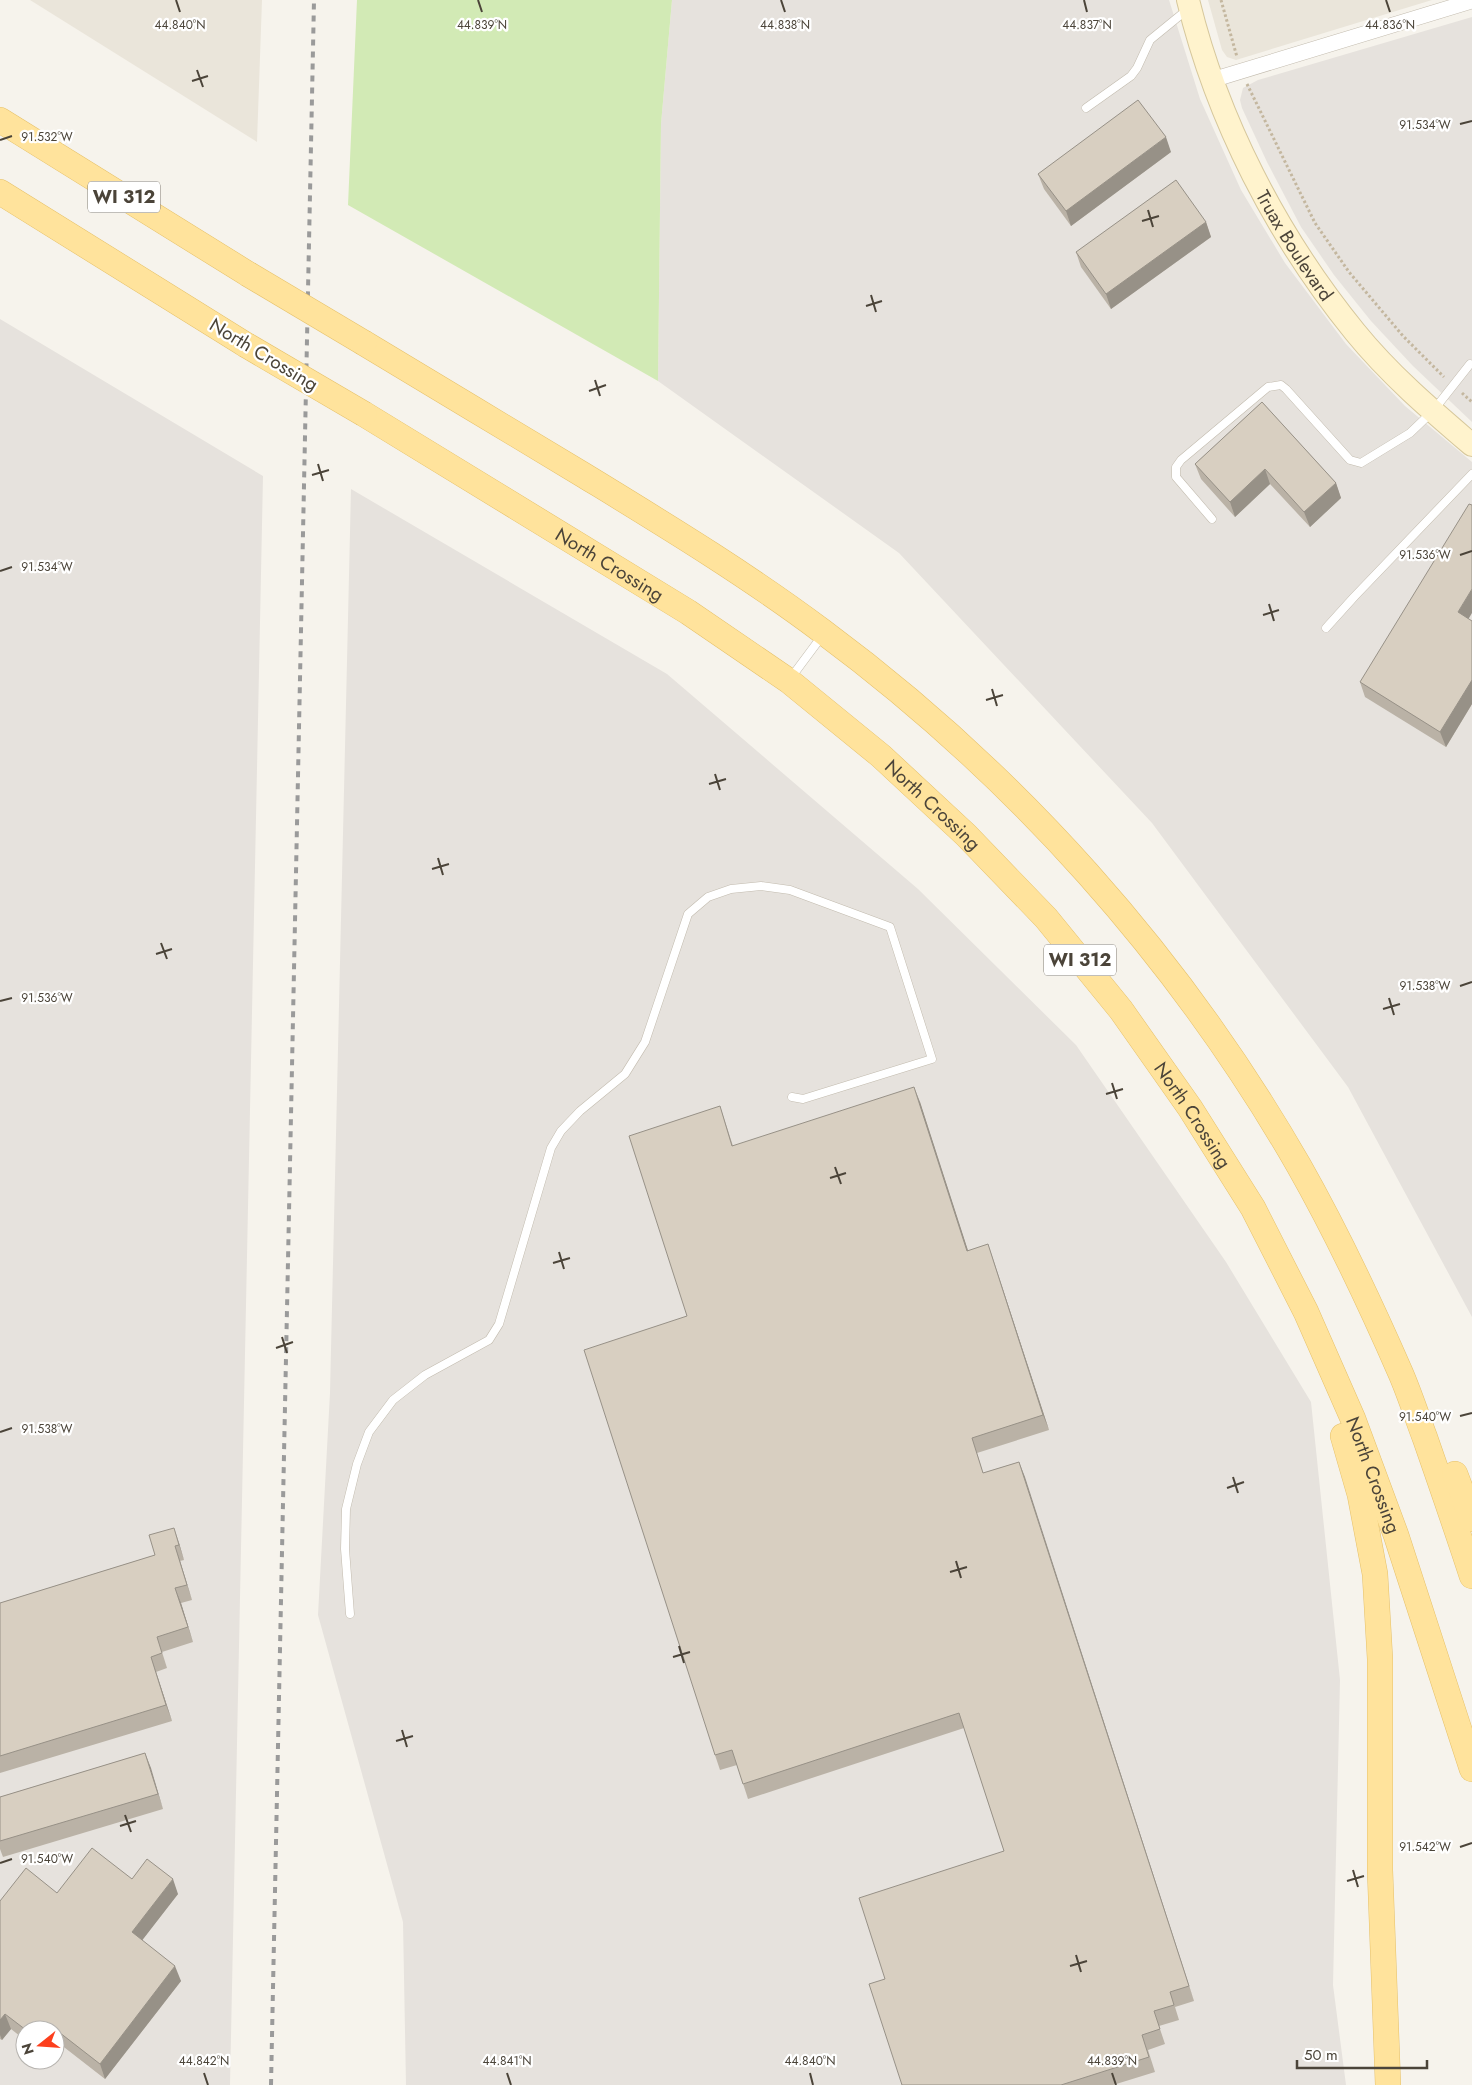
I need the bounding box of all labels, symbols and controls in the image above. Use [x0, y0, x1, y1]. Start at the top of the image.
text: 44.840°N [155, 16, 205, 34]
text: 44.839°N [457, 16, 507, 34]
text: 44.838°N [760, 16, 810, 34]
text: 44.837°N [1062, 16, 1112, 34]
text: 44.836°N [1365, 16, 1415, 34]
text: 91.534°W [1399, 116, 1451, 134]
text: 91.532°W [21, 128, 73, 146]
road number: WI 312 [88, 182, 160, 212]
street label: Truax Boulevard [1249, 185, 1340, 307]
street label: North Crossing [204, 311, 323, 398]
street label: North Crossing [550, 521, 669, 608]
text: 91.536°W [1399, 546, 1451, 564]
text: 91.534°W [21, 558, 73, 576]
street label: North Crossing [879, 753, 987, 857]
road number: WI 312 [1044, 944, 1116, 976]
text: 91.538°W [1399, 977, 1451, 995]
text: 91.536°W [21, 989, 73, 1007]
street label: North Crossing [1148, 1056, 1238, 1174]
text: 91.540°W [1399, 1408, 1451, 1426]
street label: North Crossing [1339, 1413, 1407, 1537]
text: 91.538°W [21, 1420, 73, 1438]
text: 91.542°W [1399, 1838, 1451, 1856]
text: 91.540°W [21, 1850, 73, 1868]
north arrow [15, 2020, 65, 2070]
scale bar [1297, 2038, 1427, 2070]
text: N [16, 2041, 39, 2057]
text: 50 m [1304, 2044, 1338, 2066]
text: 44.842°N [179, 2052, 229, 2070]
text: 44.841°N [482, 2052, 532, 2070]
text: 44.840°N [785, 2052, 835, 2070]
text: 44.839°N [1087, 2052, 1137, 2070]

